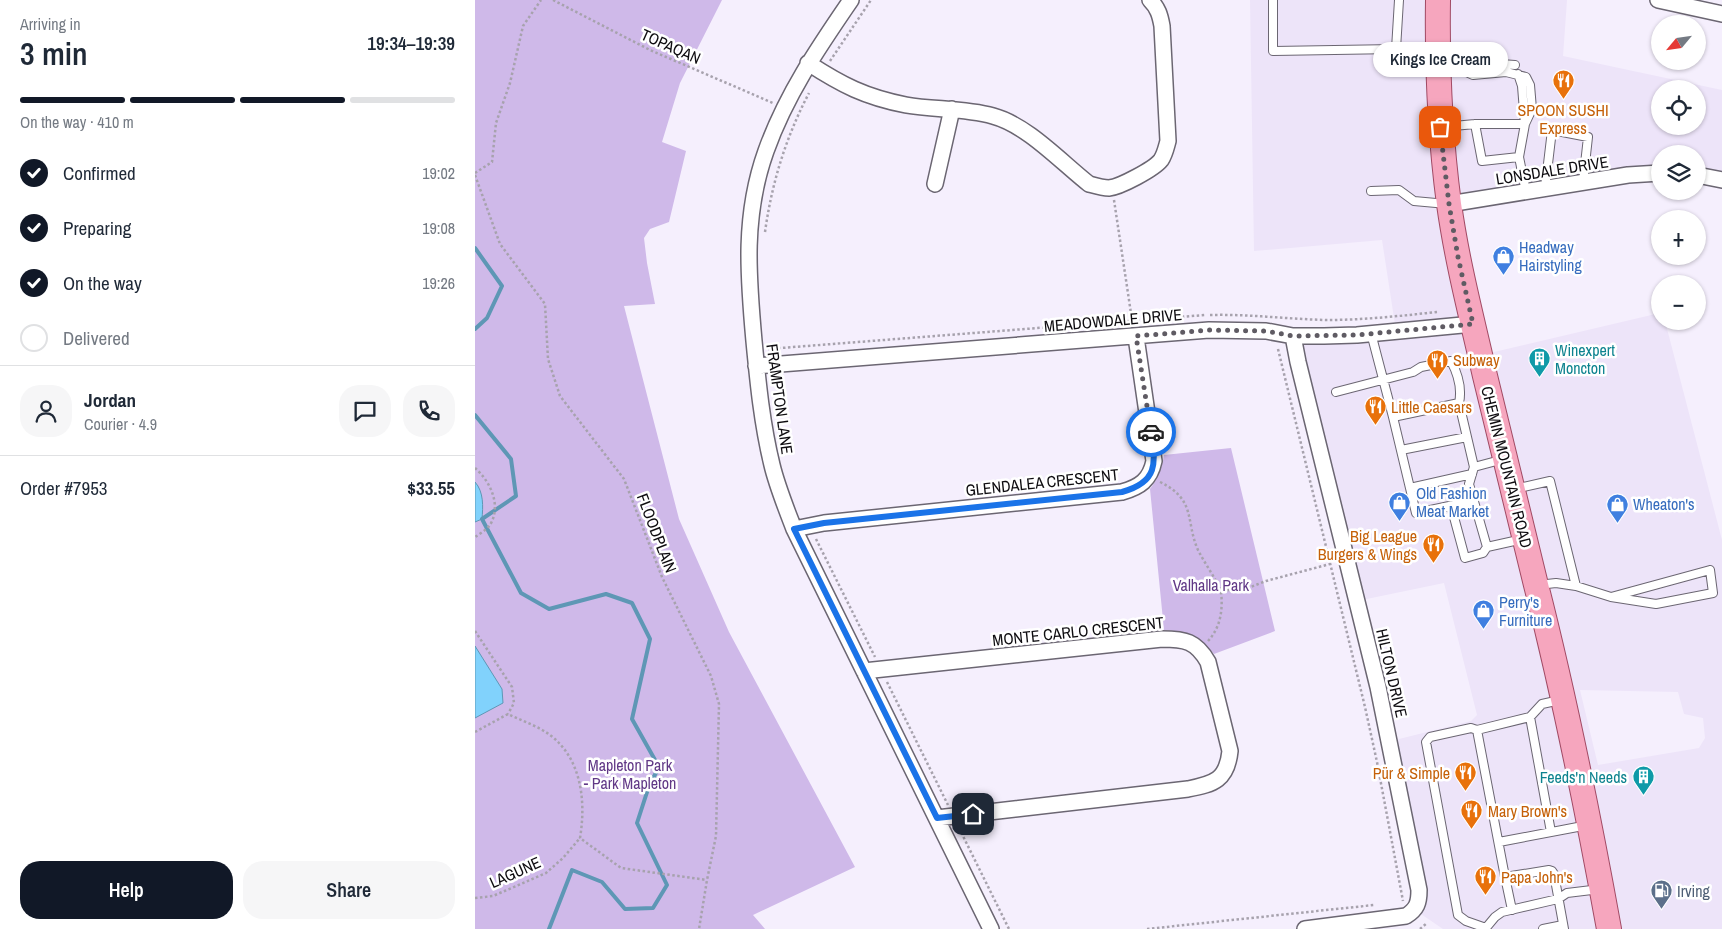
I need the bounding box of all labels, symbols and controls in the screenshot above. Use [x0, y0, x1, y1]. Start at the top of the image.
text: Arriving in [20, 13, 81, 35]
north arrow [1651, 15, 1706, 70]
map controls [1651, 15, 1706, 330]
street label: TOPAQAN [638, 23, 704, 69]
text: 19:34–19:39 [367, 30, 455, 56]
text: 3 min [20, 32, 88, 75]
callout: Kings Ice Cream [1373, 42, 1507, 77]
text: Kings Ice Cream [1390, 48, 1491, 70]
restaurant icon: SPOON SUSHI Express [1551, 69, 1575, 100]
button: locate [1651, 80, 1706, 135]
place label: SPOON SUSHI Express [1517, 99, 1609, 139]
pin [1419, 106, 1461, 148]
text: On the way · 410 m [20, 111, 134, 133]
icon: bag [1426, 113, 1454, 141]
button: layers [1651, 145, 1706, 200]
street label: LONSDALE DRIVE [1494, 150, 1610, 190]
icon: check [20, 159, 48, 187]
text: Confirmed [63, 160, 136, 186]
text: 19:02 [422, 162, 455, 184]
button: + [1651, 210, 1706, 265]
icon: check [20, 214, 48, 242]
text: Preparing [63, 215, 131, 241]
text: 19:08 [422, 217, 455, 239]
place label: Headway Hairstyling [1519, 236, 1582, 276]
shop icon: Headway Hairstyling [1491, 244, 1515, 275]
icon: check [20, 269, 48, 297]
text: On the way [63, 270, 142, 296]
text: 19:26 [422, 272, 455, 294]
button: − [1651, 275, 1706, 330]
street label: MEADOWDALE DRIVE [1043, 303, 1183, 337]
text: Delivered [63, 325, 130, 351]
place label: Winexpert Moncton [1555, 339, 1615, 379]
street label: FRAMPTON LANE [761, 342, 799, 456]
building icon: Winexpert Moncton [1527, 347, 1551, 378]
restaurant icon: Subway [1425, 348, 1449, 379]
place label: Subway [1453, 349, 1500, 371]
street label: CHEMIN MOUNTAIN ROAD [1476, 384, 1538, 550]
button: person [20, 385, 72, 437]
button: chat [339, 385, 391, 437]
button: phone [403, 385, 455, 437]
text: Jordan [84, 387, 136, 413]
restaurant icon: Little Caesars [1363, 395, 1387, 426]
place label: Little Caesars [1391, 396, 1472, 418]
courier [1126, 407, 1176, 457]
text: Courier · 4.9 [84, 413, 157, 435]
icon: car [1137, 418, 1165, 446]
street label: GLENDALEA CRESCENT [964, 463, 1120, 501]
text: Order #7953 [20, 475, 107, 501]
text: $33.55 [407, 475, 455, 501]
place label: Old Fashion Meat Market [1416, 482, 1489, 522]
street label: FLOODPLAIN [632, 490, 682, 576]
shop icon: Old Fashion Meat Market [1388, 490, 1412, 521]
shop icon: Wheaton's [1605, 492, 1629, 523]
place label: Wheaton's [1633, 493, 1695, 515]
place label: Big League Burgers & Wings [1318, 525, 1417, 565]
restaurant icon: Big League Burgers & Wings [1421, 533, 1445, 564]
park label: Valhalla Park [1173, 574, 1250, 596]
place label: Perry's Furniture [1499, 591, 1552, 631]
shop icon: Perry's Furniture [1471, 599, 1495, 630]
street label: MONTE CARLO CRESCENT [991, 611, 1165, 651]
street label: HILTON DRIVE [1371, 626, 1413, 720]
park label: Mapleton Park - Park Mapleton [584, 754, 676, 794]
restaurant icon: Pür & Simple [1454, 761, 1478, 792]
place label: Pür & Simple [1373, 762, 1450, 784]
building icon: Feeds'n Needs [1631, 765, 1655, 796]
place label: Feeds'n Needs [1540, 766, 1627, 788]
pin [952, 793, 994, 835]
restaurant icon: Mary Brown's [1460, 799, 1484, 830]
icon: home [959, 800, 987, 828]
place label: Mary Brown's [1488, 800, 1567, 822]
street label: LAGUNE [486, 851, 544, 893]
button: Help [20, 861, 233, 919]
button: Share [243, 861, 455, 919]
restaurant icon: Papa John's [1473, 865, 1497, 896]
place label: Papa John's [1501, 866, 1573, 888]
fuel station icon: Irving [1649, 879, 1673, 910]
place label: Irving [1677, 880, 1711, 902]

